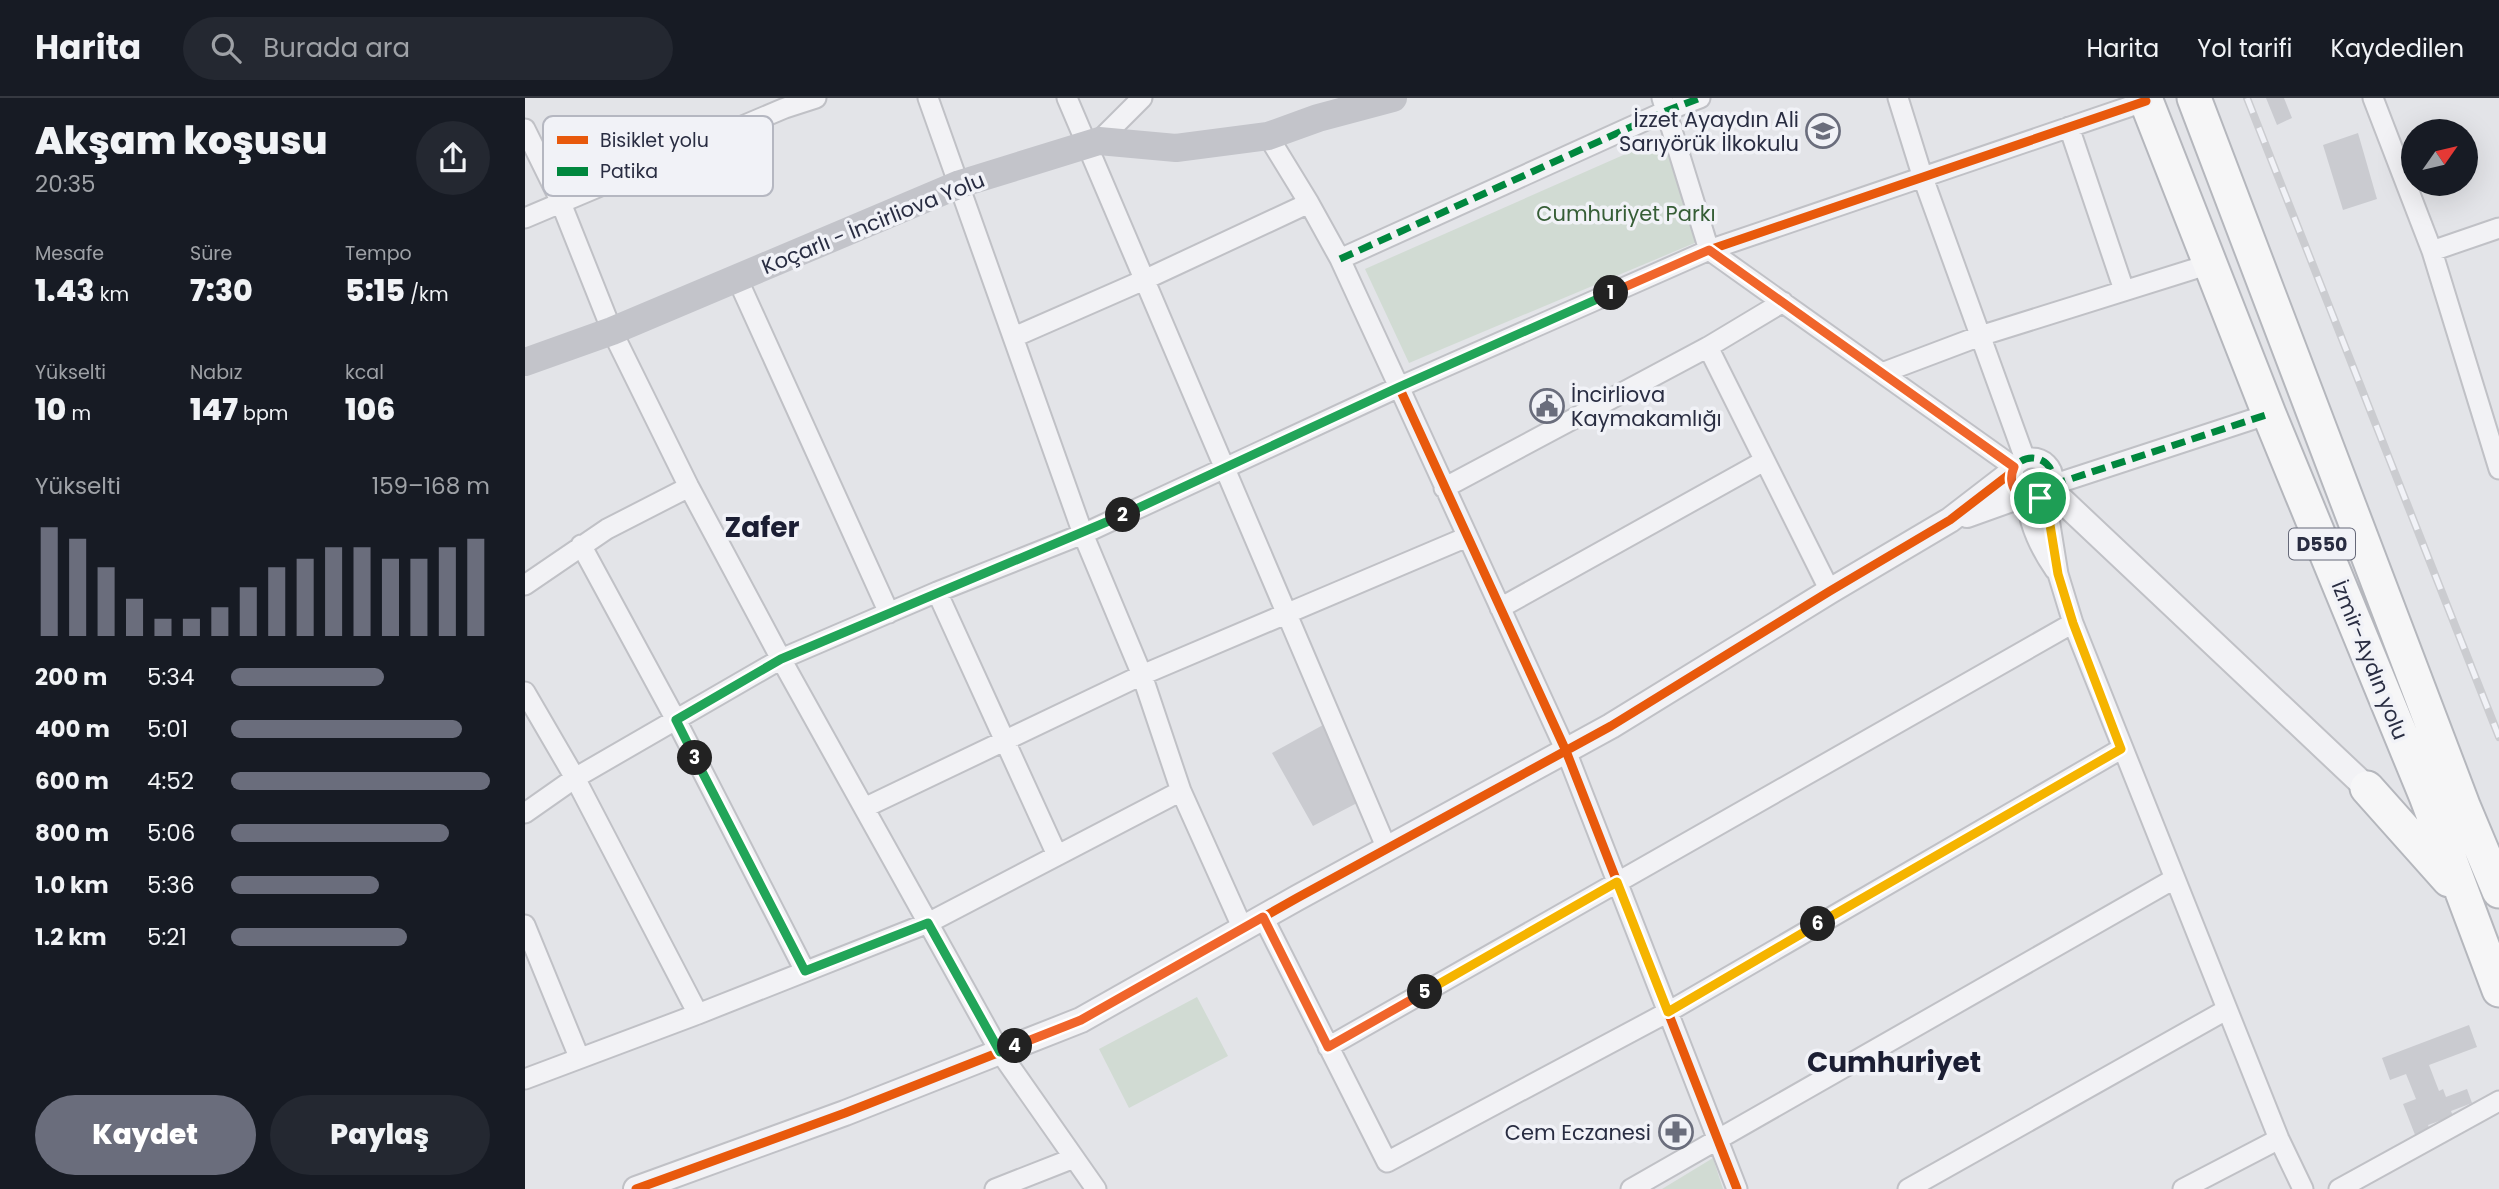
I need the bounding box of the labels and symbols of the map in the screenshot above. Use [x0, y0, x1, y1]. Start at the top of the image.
place label: İzzet Ayaydın Ali Sarıyörük İlkokulu [1619, 105, 1799, 158]
school or university icon: İzzet Ayaydın Ali Sarıyörük İlkokulu [1804, 112, 1842, 150]
legend [543, 116, 773, 196]
north arrow [2401, 119, 2478, 196]
text: Bisiklet yolu [600, 127, 709, 154]
text: Patika [600, 158, 658, 185]
street label: Koçarlı - İncirliova Yolu [757, 165, 989, 281]
park label: Cumhuriyet Parkı [1536, 199, 1716, 228]
pin: 1 [1593, 276, 1629, 310]
place label: İncirliova Kaymakamlığı [1571, 380, 1722, 433]
public building icon: İncirliova Kaymakamlığı [1528, 387, 1566, 425]
pin [2010, 468, 2070, 528]
pin: 2 [1105, 498, 1141, 532]
district label: Zafer [724, 508, 800, 547]
road number: D550 [2289, 528, 2355, 560]
street label: İzmir-Aydın yolu [2325, 576, 2415, 744]
pin: 3 [677, 740, 713, 776]
pin: 6 [1801, 906, 1835, 942]
pin: 5 [1408, 974, 1443, 1010]
pin: 4 [997, 1028, 1033, 1063]
district label: Cumhuriyet [1807, 1043, 1981, 1082]
pharmacy icon: Cem Eczanesi [1657, 1113, 1695, 1151]
place label: Cem Eczanesi [1505, 1118, 1651, 1147]

